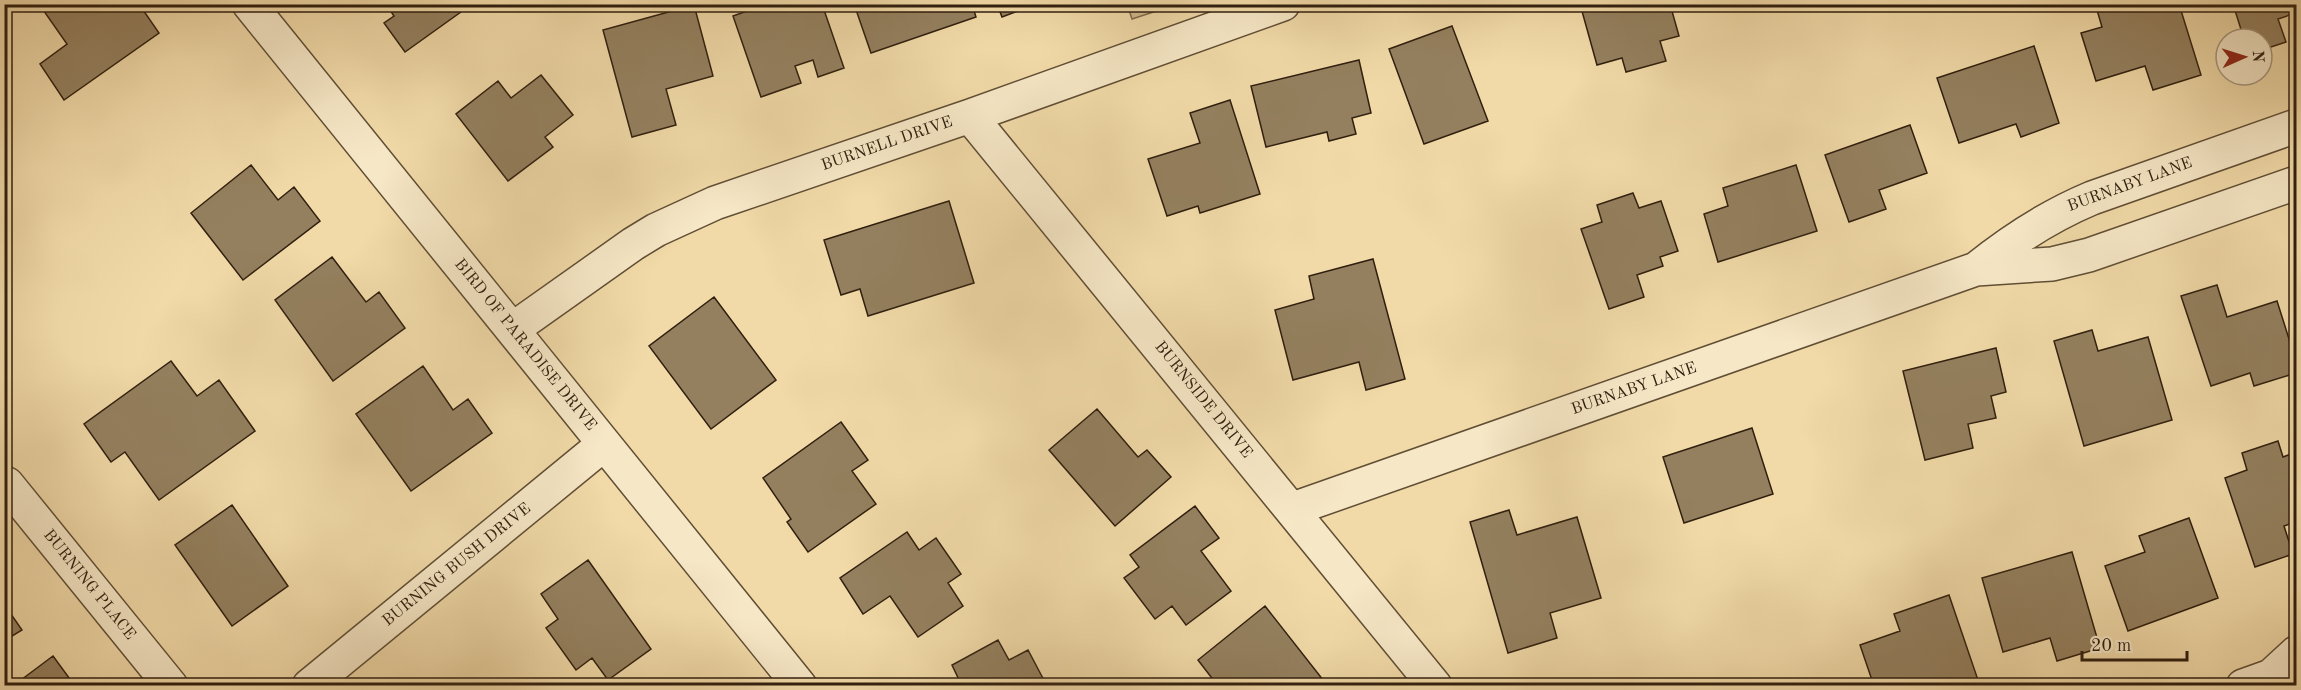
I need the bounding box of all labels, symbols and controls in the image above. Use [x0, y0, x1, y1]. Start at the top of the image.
north arrow [2214, 27, 2274, 87]
text: N [2249, 50, 2265, 64]
street label: BURNELL DRIVE [819, 114, 955, 174]
street label: BURNABY LANE [2065, 155, 2195, 215]
street label: BIRD OF PARADISE DRIVE [451, 256, 599, 434]
street label: BURNSIDE DRIVE [1151, 339, 1255, 461]
street label: BURNABY LANE [1569, 360, 1699, 418]
street label: BURNING BUSH DRIVE [380, 500, 534, 630]
street label: BURNING PLACE [40, 527, 138, 643]
scale bar [2082, 624, 2187, 662]
text: 20 m [2091, 637, 2131, 655]

